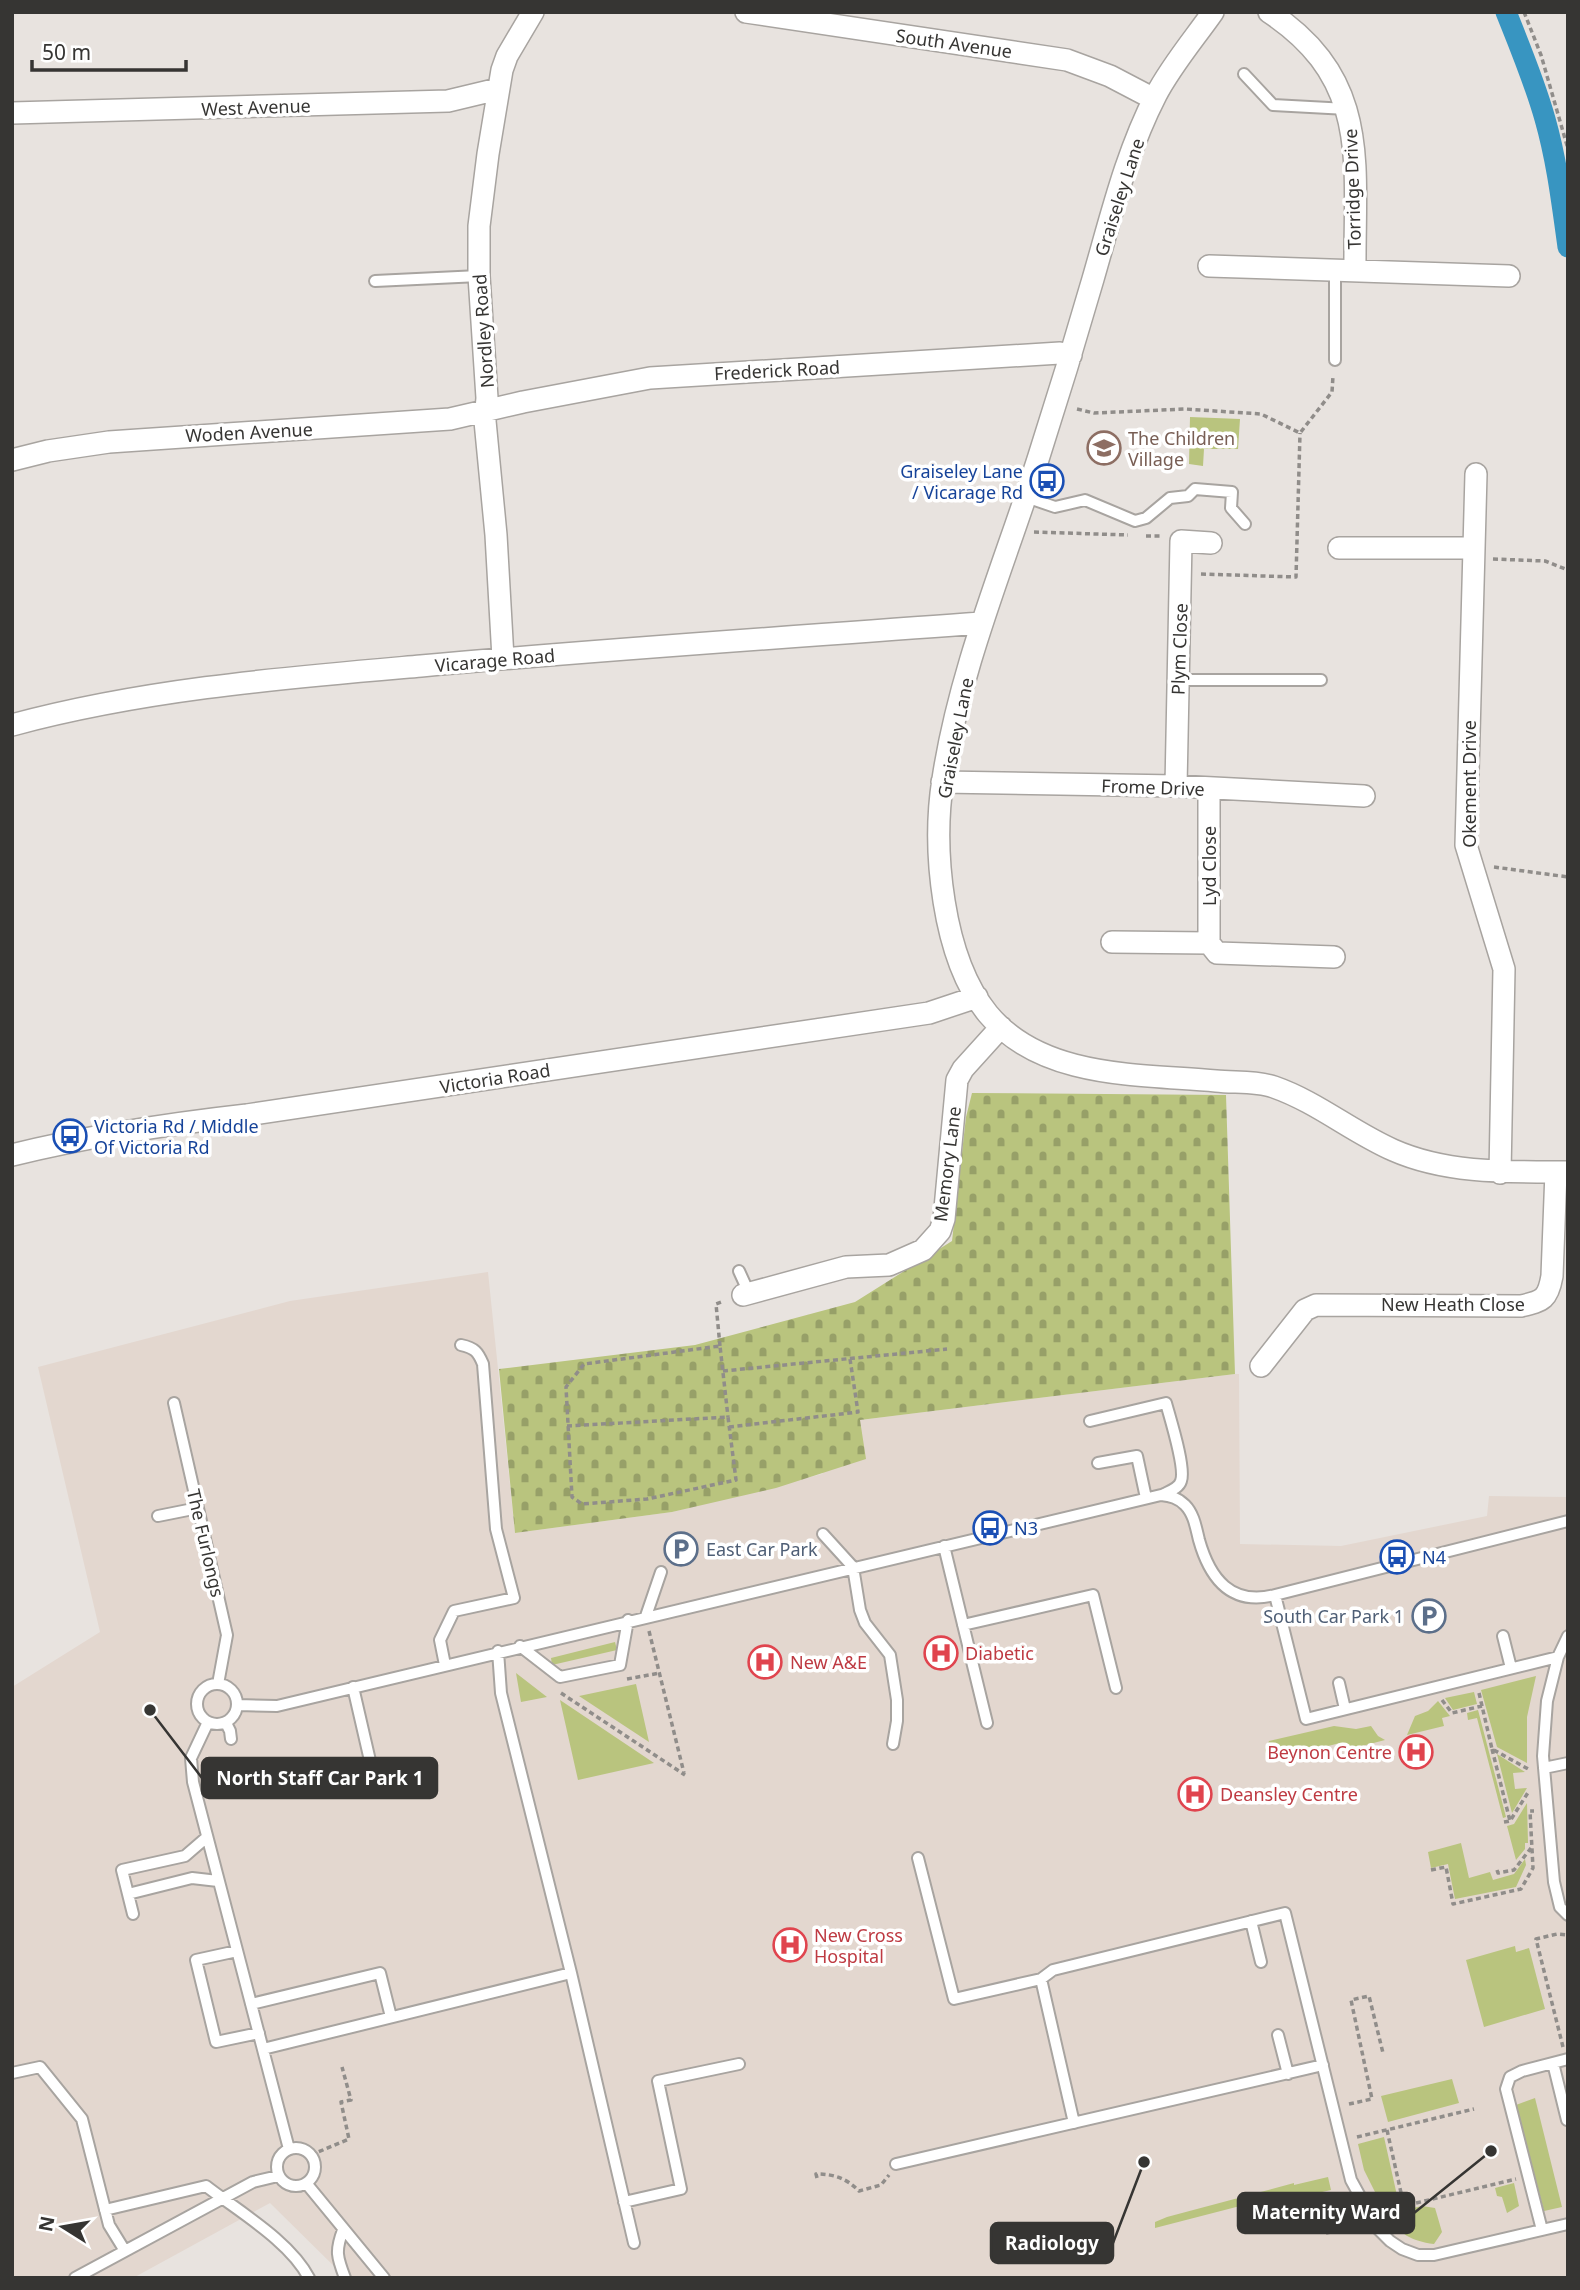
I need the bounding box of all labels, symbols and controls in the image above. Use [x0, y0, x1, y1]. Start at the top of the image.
street label: South Avenue [894, 23, 1014, 63]
scale bar [32, 28, 186, 72]
text: 50 m [42, 38, 91, 66]
street label: West Avenue [201, 93, 311, 121]
street label: Torridge Drive [1338, 128, 1366, 250]
street label: Graiseley Lane [1089, 135, 1149, 259]
street label: Nordley Road [467, 273, 499, 389]
street label: Frederick Road [713, 355, 841, 385]
street label: Woden Avenue [185, 417, 313, 447]
place label: The Children Village [1128, 426, 1235, 471]
school or university icon: The Children Village [1085, 429, 1123, 467]
place label: Graiseley Lane / Vicarage Rd [900, 459, 1023, 504]
bus stop icon: Graiseley Lane / Vicarage Rd [1028, 462, 1066, 500]
street label: Plym Close [1165, 603, 1193, 695]
street label: Vicarage Road [434, 643, 556, 677]
street label: Graiseley Lane [932, 675, 978, 801]
street label: Okement Drive [1457, 720, 1481, 848]
street label: Frome Drive [1101, 773, 1205, 801]
street label: Lyd Close [1197, 826, 1221, 906]
street label: Victoria Road [438, 1057, 552, 1099]
street label: Memory Lane [928, 1105, 966, 1223]
place label: Victoria Rd / Middle Of Victoria Rd [94, 1114, 259, 1159]
bus stop icon: Victoria Rd / Middle Of Victoria Rd [51, 1117, 89, 1155]
street label: New Heath Close [1381, 1292, 1525, 1316]
street label: The Furlongs [182, 1487, 230, 1599]
bus stop icon: N3 [971, 1509, 1009, 1547]
place label: N3 [1014, 1516, 1038, 1540]
parking icon: East Car Park [662, 1530, 700, 1568]
place label: East Car Park [706, 1537, 818, 1561]
bus stop icon: N4 [1378, 1538, 1416, 1576]
place label: N4 [1422, 1545, 1446, 1569]
parking icon: South Car Park 1 [1410, 1597, 1448, 1635]
place label: South Car Park 1 [1263, 1604, 1404, 1628]
hospital icon: Diabetic [922, 1634, 960, 1672]
place label: Diabetic [965, 1641, 1034, 1665]
hospital icon: New A&E [746, 1643, 784, 1681]
place label: New A&E [790, 1650, 867, 1674]
hospital icon: Beynon Centre [1397, 1733, 1435, 1771]
place label: Beynon Centre [1267, 1740, 1392, 1764]
callout: North Staff Car Park 1 [202, 1758, 437, 1798]
text: North Staff Car Park 1 [216, 1765, 424, 1791]
hospital icon: Deansley Centre [1176, 1775, 1214, 1813]
place label: Deansley Centre [1220, 1782, 1358, 1806]
place label: New Cross Hospital [814, 1923, 903, 1968]
hospital icon: New Cross Hospital [771, 1926, 809, 1964]
north arrow [28, 2192, 98, 2262]
callout: Maternity Ward [1238, 2193, 1414, 2233]
text: Maternity Ward [1252, 2199, 1400, 2225]
text: N [32, 2214, 61, 2234]
callout: Radiology [991, 2223, 1113, 2263]
text: Radiology [1005, 2230, 1099, 2256]

